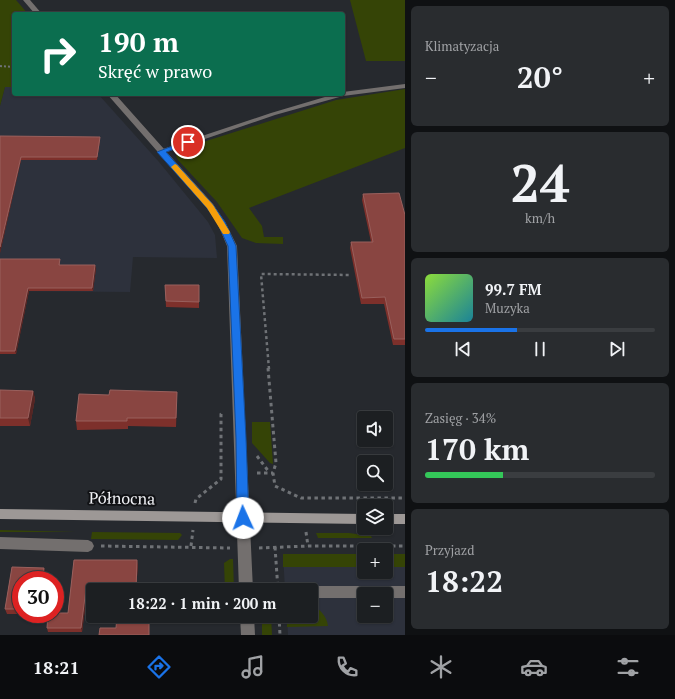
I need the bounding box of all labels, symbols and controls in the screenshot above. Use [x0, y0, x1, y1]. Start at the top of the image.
text: 190 m [98, 23, 179, 60]
icon: right [32, 28, 84, 80]
text: Klimatyzacja [425, 37, 499, 55]
text: 20° [517, 57, 563, 97]
text: Skręć w prawo [98, 59, 212, 83]
text: − [425, 63, 437, 92]
text: + [643, 63, 655, 92]
pin [171, 125, 205, 159]
icon: arrive [177, 131, 199, 153]
text: 24 [511, 148, 569, 217]
text: km/h [525, 209, 555, 227]
text: 99.7 FM [485, 279, 542, 299]
text: Muzyka [485, 299, 530, 317]
icon: previous [452, 338, 474, 360]
icon: pause [529, 338, 551, 360]
icon: next [606, 338, 628, 360]
text: Zasięg · 34% [425, 409, 496, 427]
map controls [357, 411, 393, 623]
button: sound [357, 411, 393, 447]
text: 170 km [425, 429, 529, 469]
button: search [357, 455, 393, 491]
street label: Północna [89, 486, 155, 510]
position arrow [222, 497, 264, 539]
button: layers [357, 499, 393, 535]
text: Przyjazd [425, 541, 474, 559]
button: + [357, 543, 393, 579]
text: 18:22 [425, 561, 503, 601]
speed limit sign: 30 [12, 571, 64, 623]
button: − [357, 587, 393, 623]
text: 18:22 · 1 min · 200 m [128, 593, 276, 613]
icon: directions [145, 653, 173, 681]
icon: music [239, 653, 267, 681]
icon: phone [333, 653, 361, 681]
icon: climate [427, 653, 455, 681]
icon: car [520, 653, 548, 681]
icon: filters [614, 653, 642, 681]
text: 18:21 [33, 655, 80, 679]

